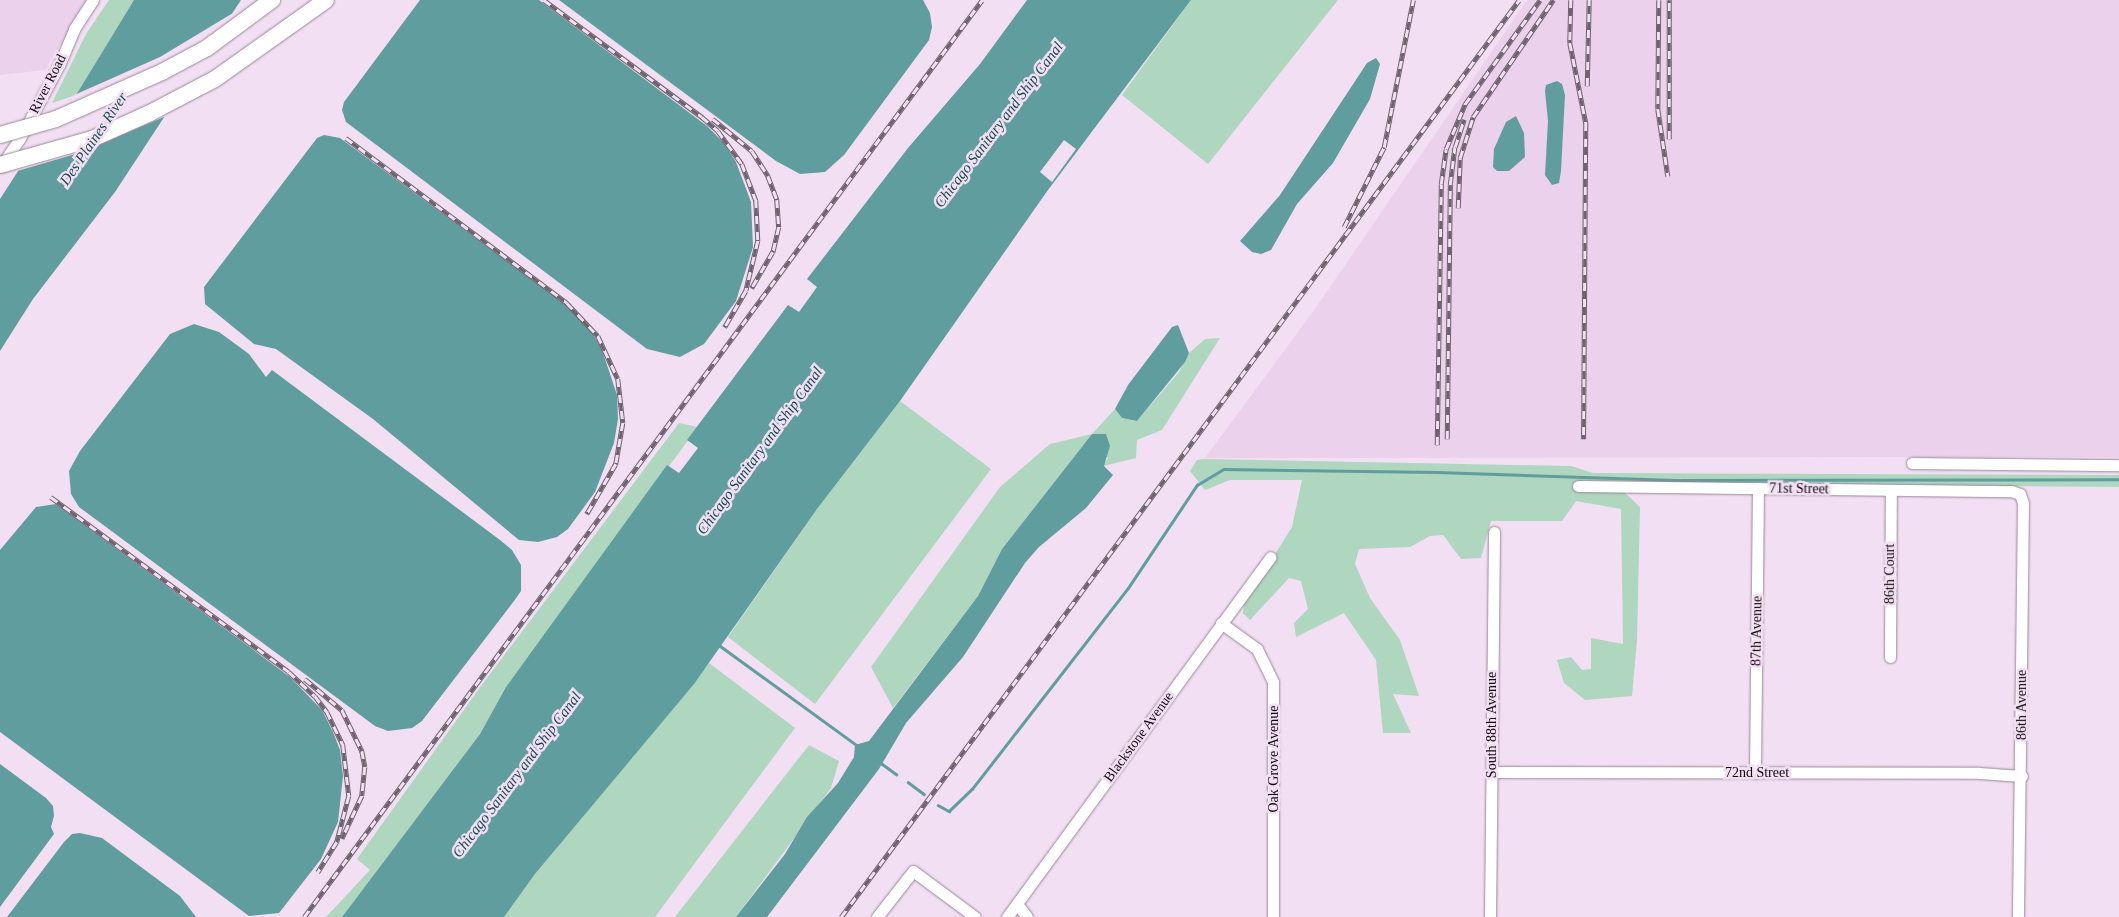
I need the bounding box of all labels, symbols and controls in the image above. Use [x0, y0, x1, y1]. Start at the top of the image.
water label: Chicago Sanitary and Ship Canal [931, 39, 1067, 211]
street label: River Road [26, 52, 70, 116]
water label: Des Plaines River [56, 89, 132, 189]
water label: Chicago Sanitary and Ship Canal [693, 364, 827, 538]
street label: 71st Street [1769, 480, 1829, 498]
street label: 86th Court [1882, 544, 1898, 604]
street label: 87th Avenue [1748, 595, 1766, 667]
street label: 86th Avenue [2014, 670, 2030, 740]
street label: South 88th Avenue [1484, 671, 1500, 779]
street label: Blackstone Avenue [1100, 688, 1178, 786]
water label: Chicago Sanitary and Ship Canal [449, 689, 585, 861]
street label: Oak Grove Avenue [1266, 705, 1282, 813]
street label: 72nd Street [1725, 765, 1789, 781]

